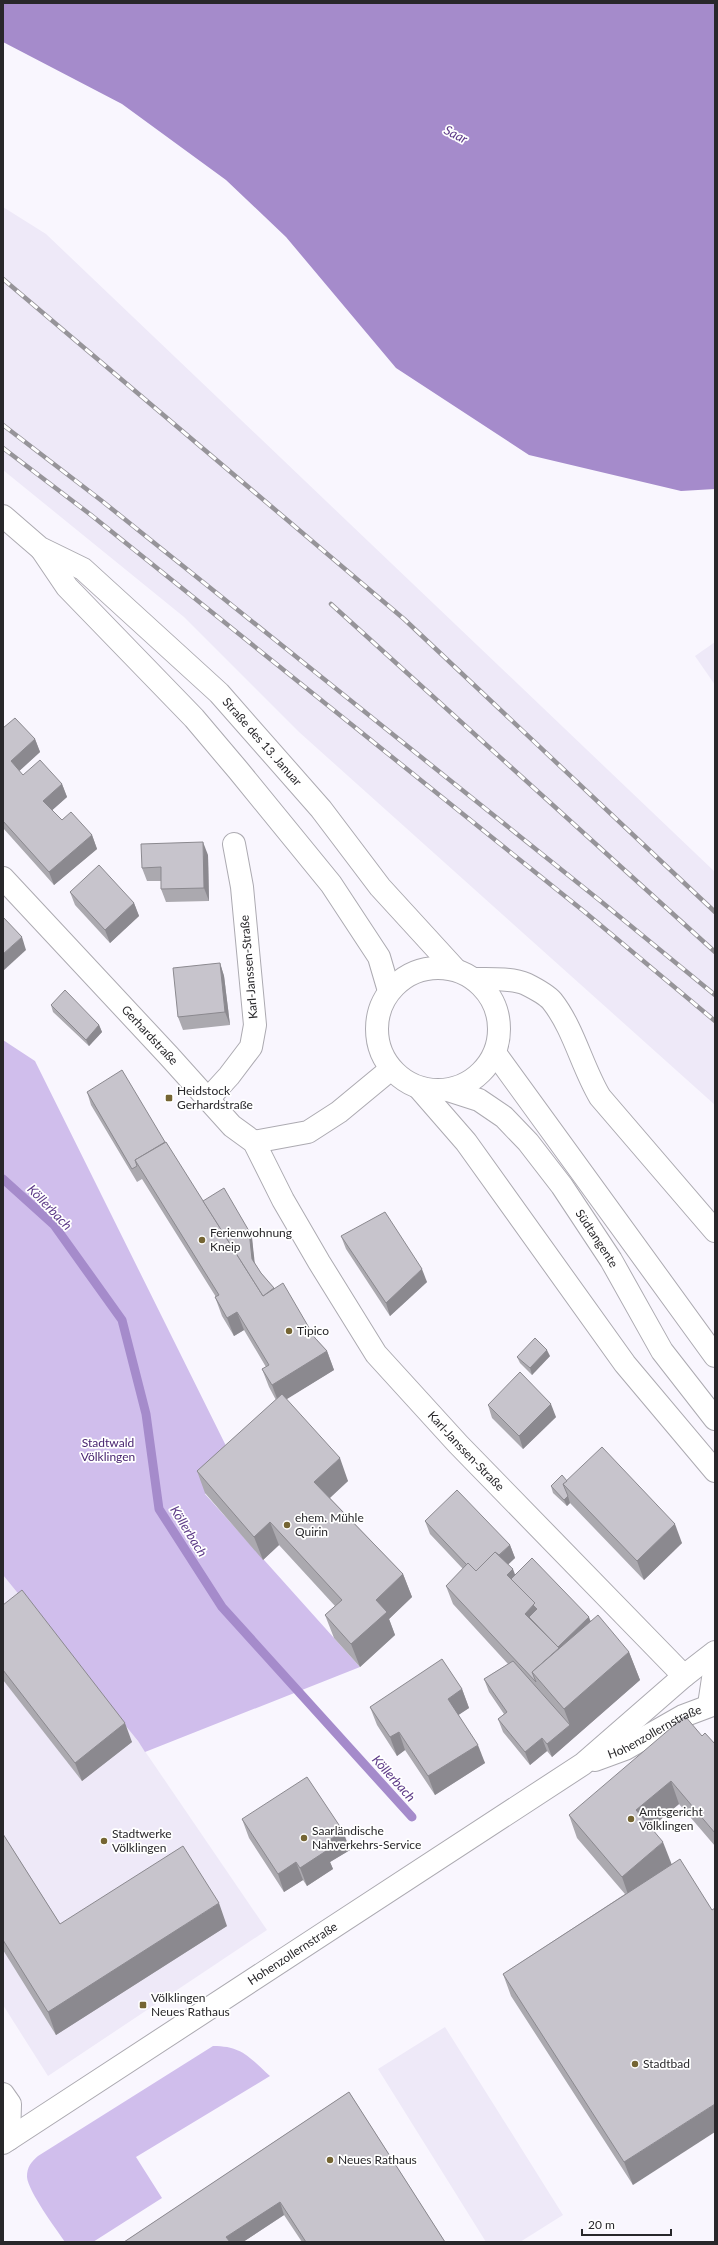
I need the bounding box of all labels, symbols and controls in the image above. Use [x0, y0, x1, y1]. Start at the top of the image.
water label: Saar [442, 121, 471, 147]
street label: Straße des 13. Januar [220, 694, 306, 789]
street label: Karl-Janssen-Straße [236, 914, 261, 1020]
street label: Gerhardstraße [119, 1002, 181, 1068]
place label: Heidstock Gerhardstraße [177, 1083, 253, 1112]
marker: Heidstock Gerhardstraße [164, 1093, 174, 1103]
water label: Köllerbach [24, 1181, 76, 1233]
street label: Südtangente [573, 1206, 622, 1270]
place label: Ferienwohnung Kneip [210, 1225, 292, 1254]
marker: Ferienwohnung Kneip [197, 1235, 207, 1245]
place label: Tipico [297, 1323, 329, 1338]
marker: Tipico [284, 1326, 294, 1336]
street label: Karl-Janssen-Straße [425, 1408, 508, 1494]
park label: Stadtwald Völklingen [81, 1435, 135, 1464]
water label: Köllerbach [167, 1503, 211, 1560]
place label: ehem. Mühle Quirin [295, 1510, 364, 1539]
marker: ehem. Mühle Quirin [282, 1520, 292, 1530]
street label: Hohenzollernstraße [605, 1702, 703, 1762]
water label: Köllerbach [369, 1751, 419, 1805]
place label: Amtsgericht Völklingen [639, 1804, 703, 1833]
marker: Amtsgericht Völklingen [626, 1814, 636, 1824]
place label: Saarländische Nahverkehrs-Service [312, 1823, 421, 1852]
place label: Stadtwerke Völklingen [112, 1826, 172, 1855]
marker: Saarländische Nahverkehrs-Service [299, 1833, 309, 1843]
marker: Stadtwerke Völklingen [99, 1836, 109, 1846]
street label: Hohenzollernstraße [245, 1919, 340, 1988]
place label: Völklingen Neues Rathaus [151, 1990, 230, 2019]
marker: Völklingen Neues Rathaus [138, 2000, 148, 2010]
place label: Stadtbad [643, 2056, 690, 2071]
marker: Stadtbad [630, 2059, 640, 2069]
place label: Neues Rathaus [338, 2152, 417, 2167]
marker: Neues Rathaus [325, 2155, 335, 2165]
scale bar [582, 2211, 671, 2237]
text: 20 m [588, 2217, 615, 2232]

